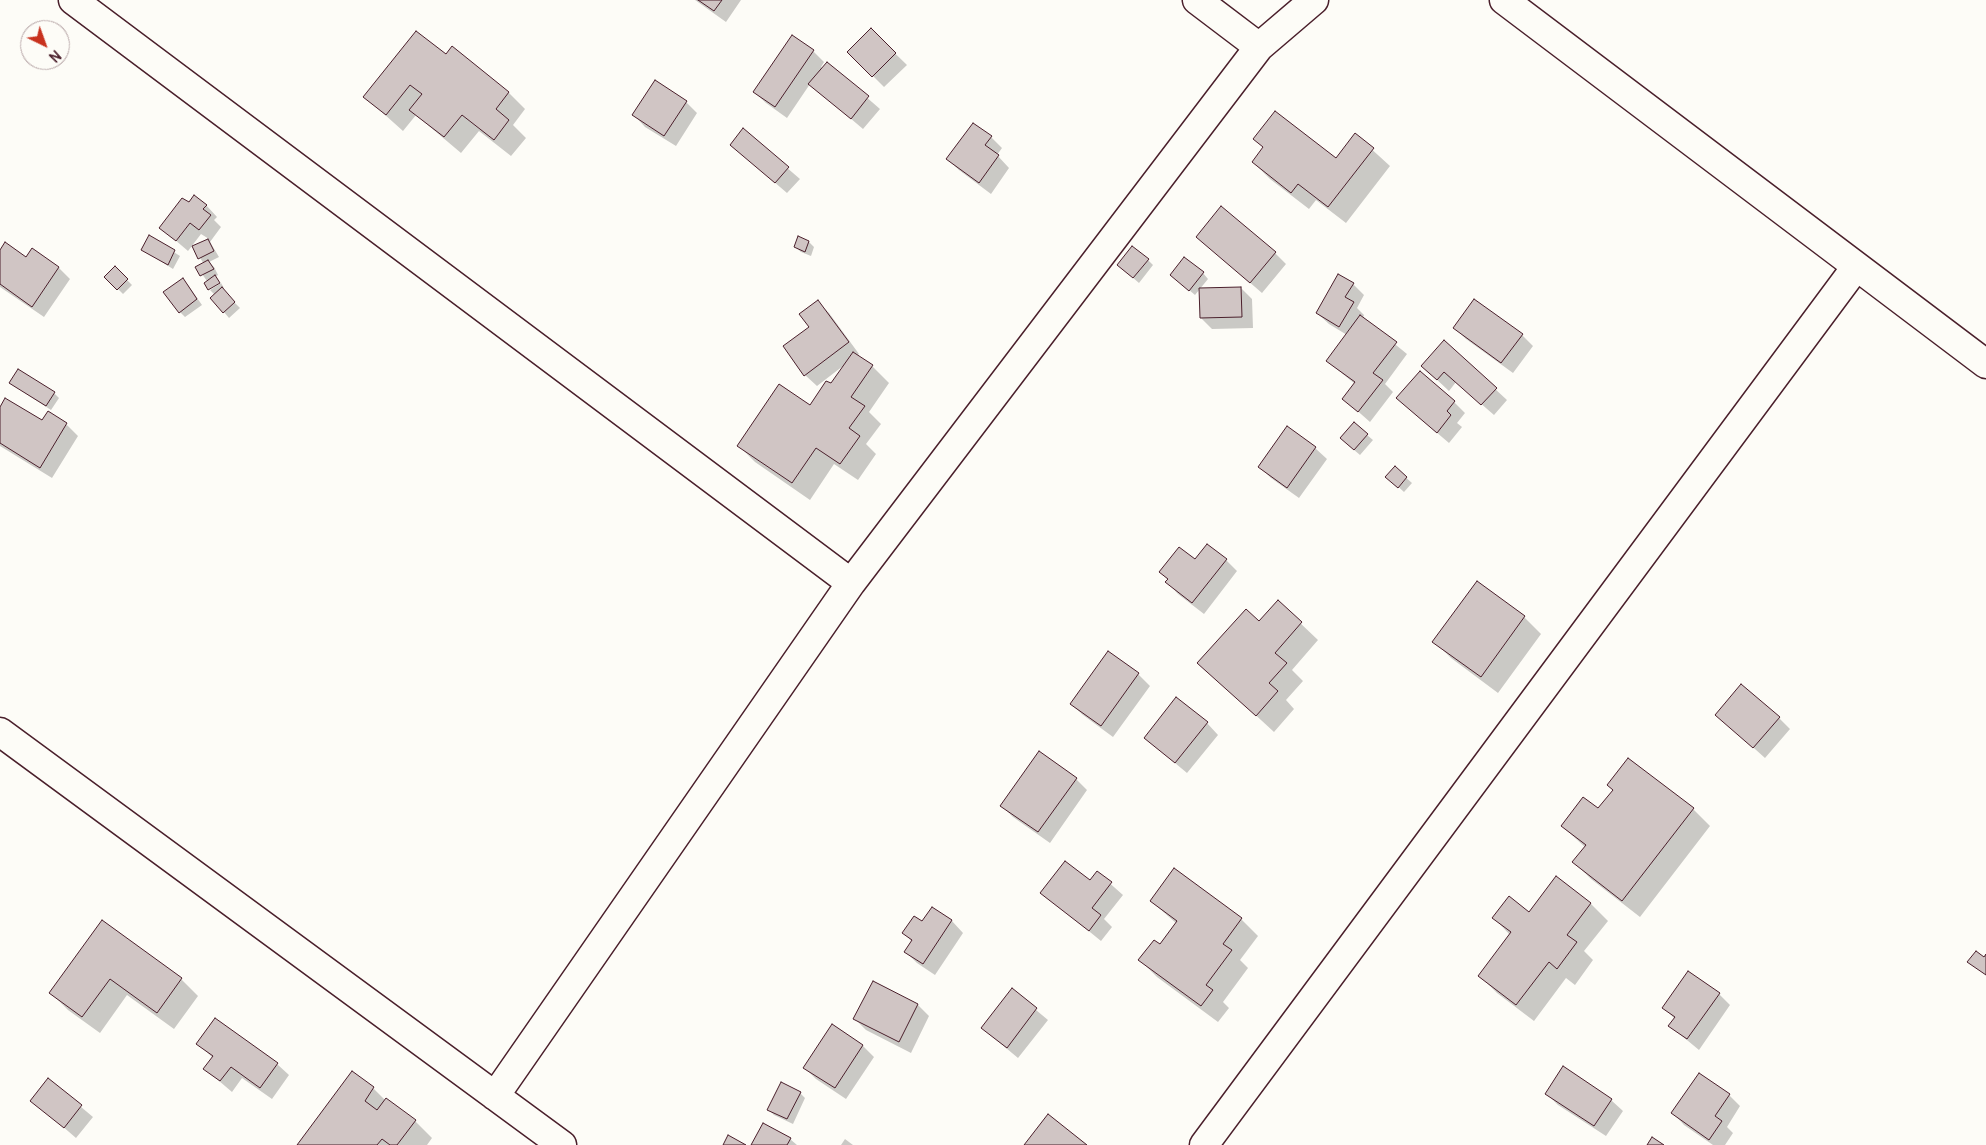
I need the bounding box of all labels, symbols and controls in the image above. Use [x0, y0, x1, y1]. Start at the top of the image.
north arrow [20, 20, 70, 70]
text: N [45, 46, 64, 65]

